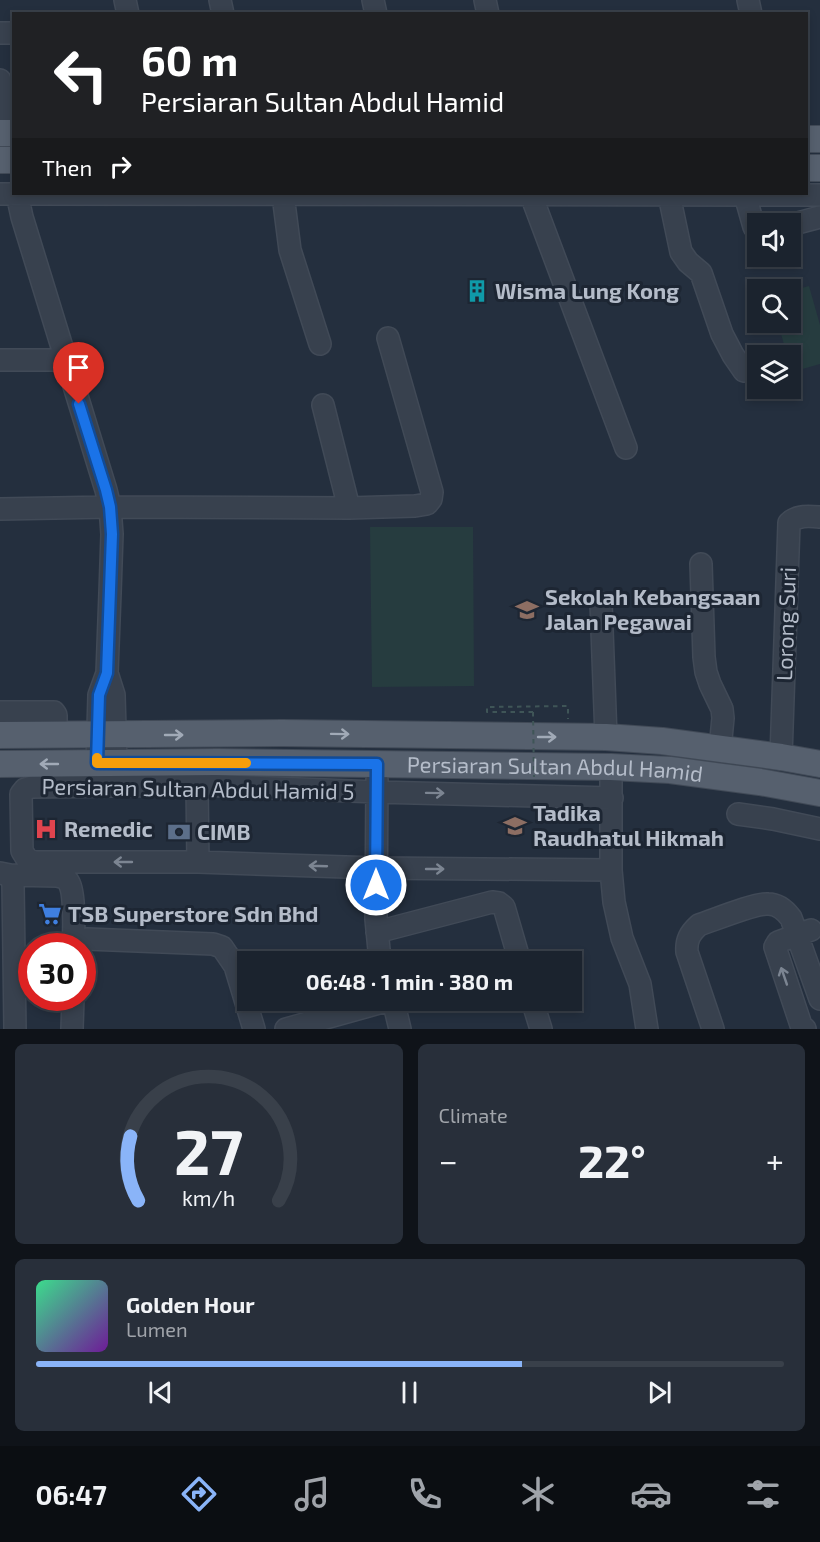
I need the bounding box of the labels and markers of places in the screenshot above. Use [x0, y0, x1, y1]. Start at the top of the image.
place label: Wisma Lung Kong [495, 277, 679, 303]
building icon: Wisma Lung Kong [464, 278, 490, 304]
pin [53, 342, 104, 404]
place label: Sekolah Kebangsaan Jalan Pegawai [545, 583, 760, 634]
school or university icon: Sekolah Kebangsaan Jalan Pegawai [514, 597, 540, 623]
place label: Tadika Raudhatul Hikmah [533, 799, 724, 850]
school or university icon: Tadika Raudhatul Hikmah [502, 813, 528, 839]
place label: Remedic [64, 815, 153, 841]
hospital icon: Remedic [33, 816, 59, 842]
place label: CIMB [197, 818, 251, 844]
bank icon: CIMB [166, 819, 192, 845]
place label: TSB Superstore Sdn Bhd [68, 900, 318, 926]
supermarket icon: TSB Superstore Sdn Bhd [37, 901, 63, 927]

